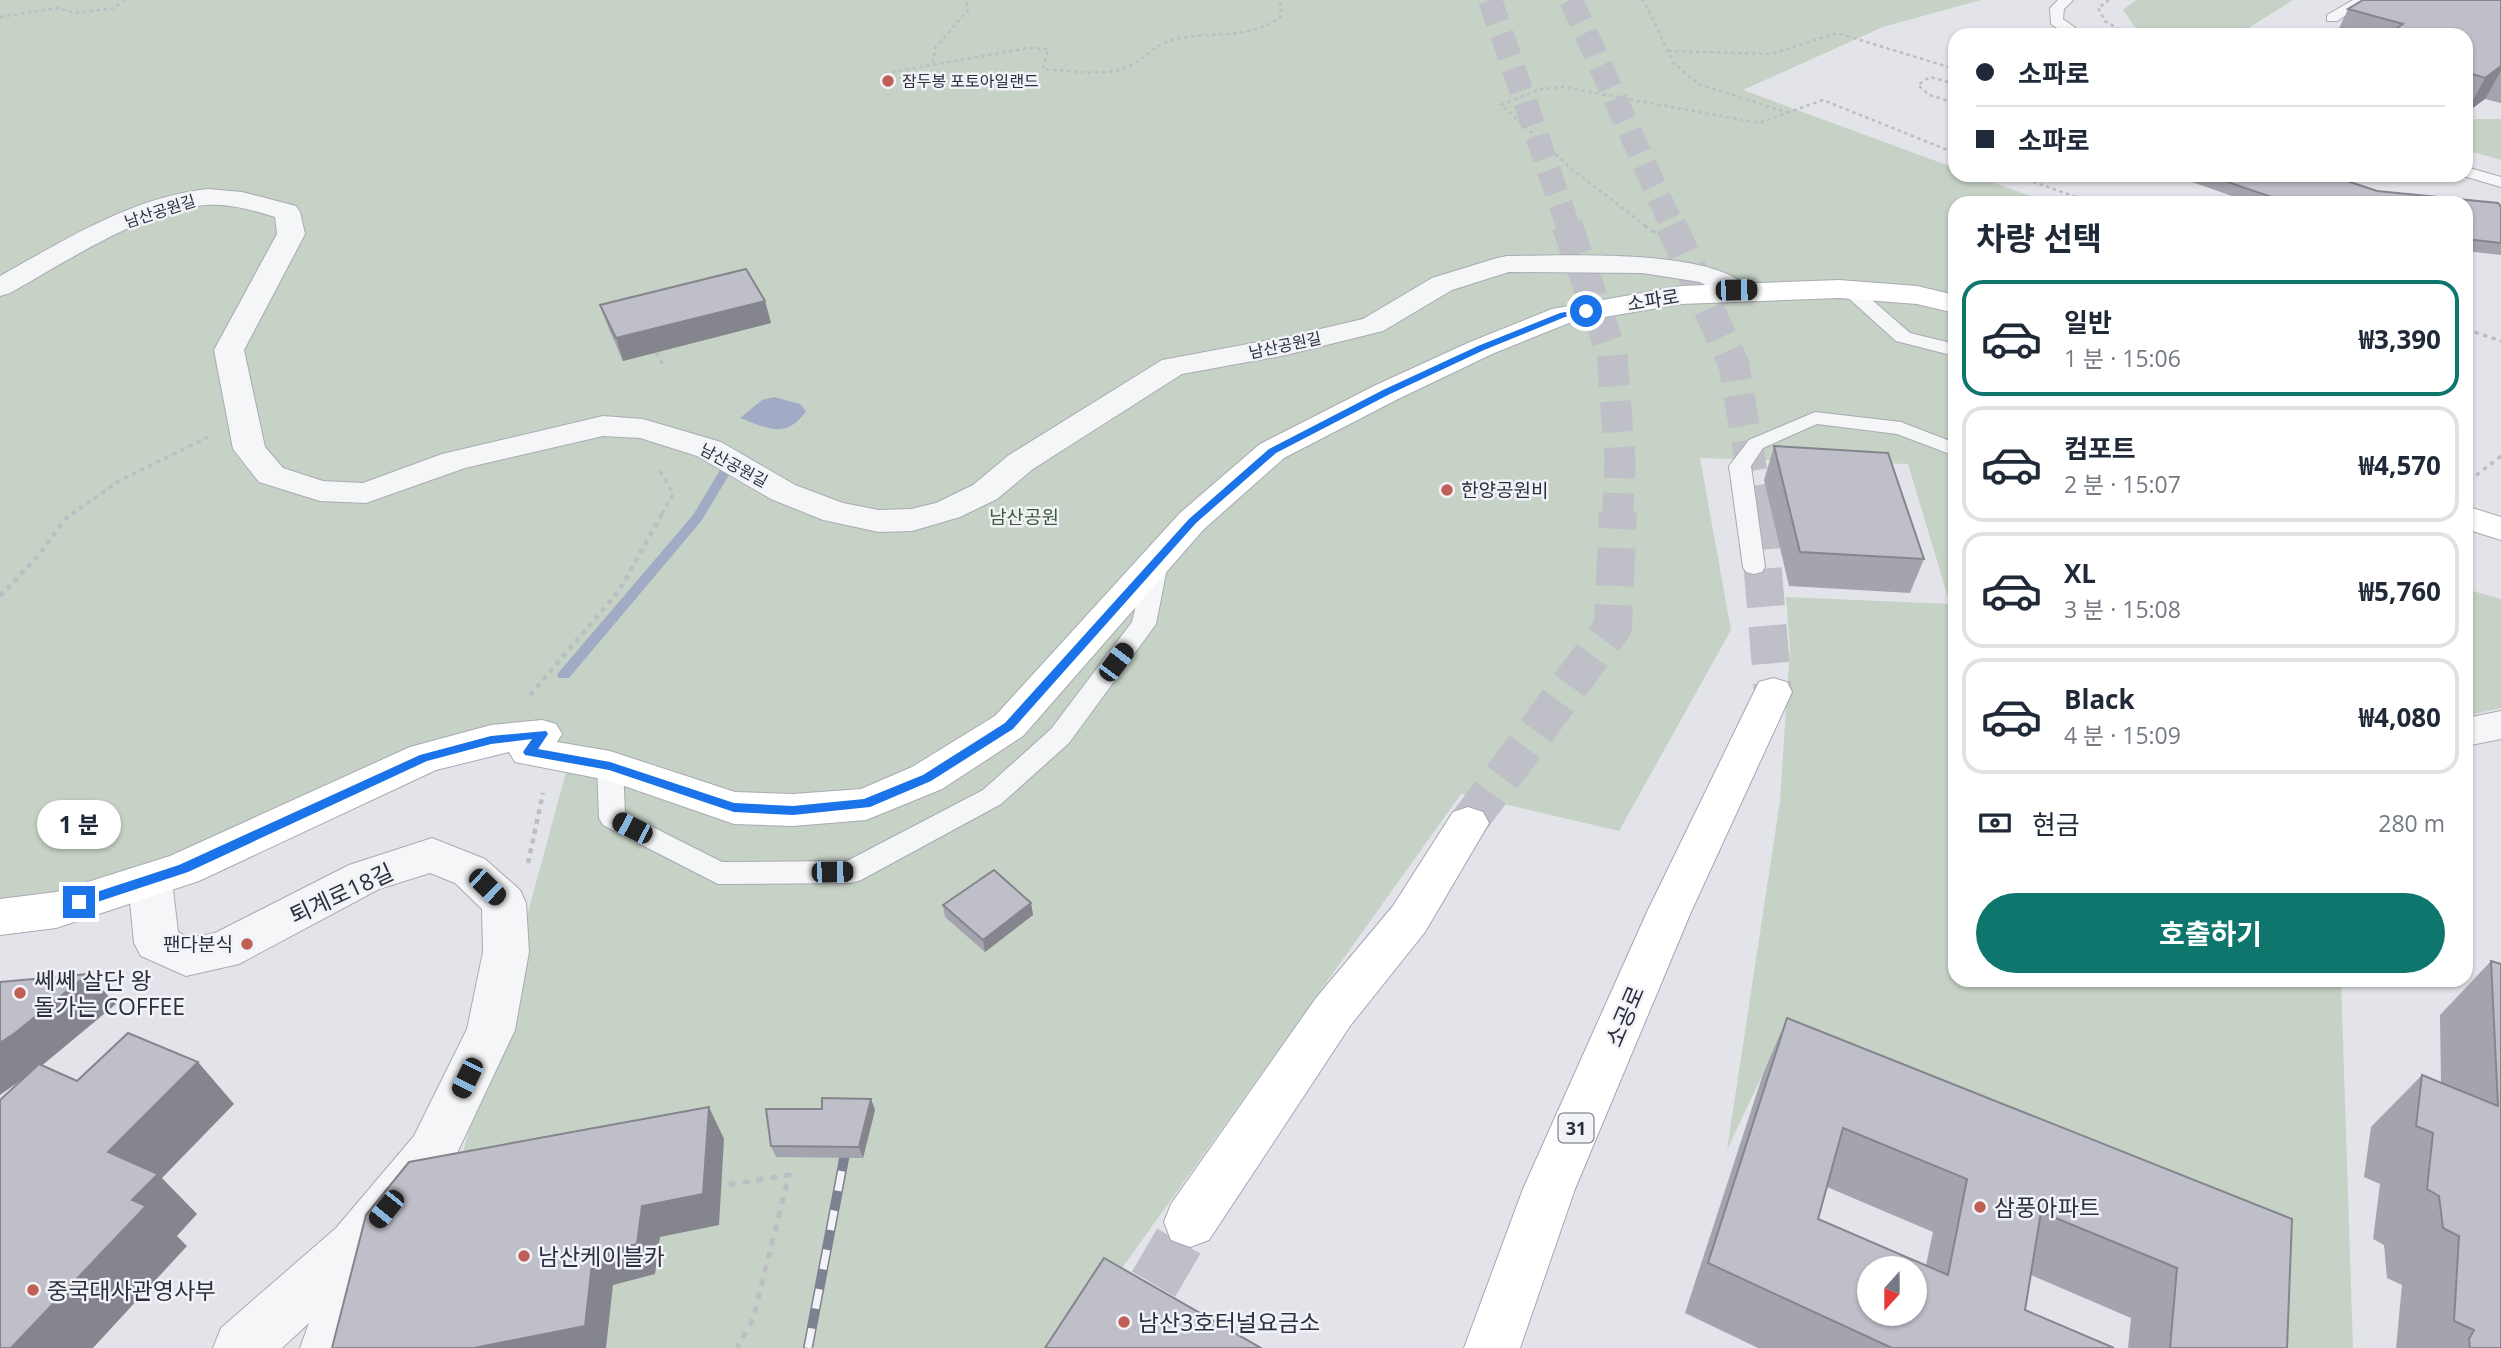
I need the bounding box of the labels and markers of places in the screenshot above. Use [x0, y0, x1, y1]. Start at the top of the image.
place label: 잠두봉 포토아일랜드 [902, 70, 1039, 92]
marker: 잠두봉 포토아일랜드 [880, 73, 896, 89]
place label: 한양공원비 [1461, 477, 1548, 503]
marker: 한양공원비 [1439, 482, 1455, 498]
place label: 팬다분식 [163, 931, 233, 957]
marker: 팬다분식 [239, 936, 255, 952]
place label: 쎄쎄 살단 왕 돌가는 COFFEE [34, 964, 185, 1022]
marker: 쎄쎄 살단 왕 돌가는 COFFEE [12, 985, 28, 1001]
place label: 삼풍아파트 [1994, 1191, 2100, 1223]
marker: 삼풍아파트 [1972, 1199, 1988, 1215]
place label: 남산케이블카 [538, 1240, 665, 1272]
marker: 남산케이블카 [516, 1248, 532, 1264]
place label: 중국대사관영사부 [47, 1274, 216, 1306]
marker: 중국대사관영사부 [25, 1282, 41, 1298]
place label: 남산3호터널요금소 [1138, 1306, 1320, 1338]
marker: 남산3호터널요금소 [1116, 1314, 1132, 1330]

